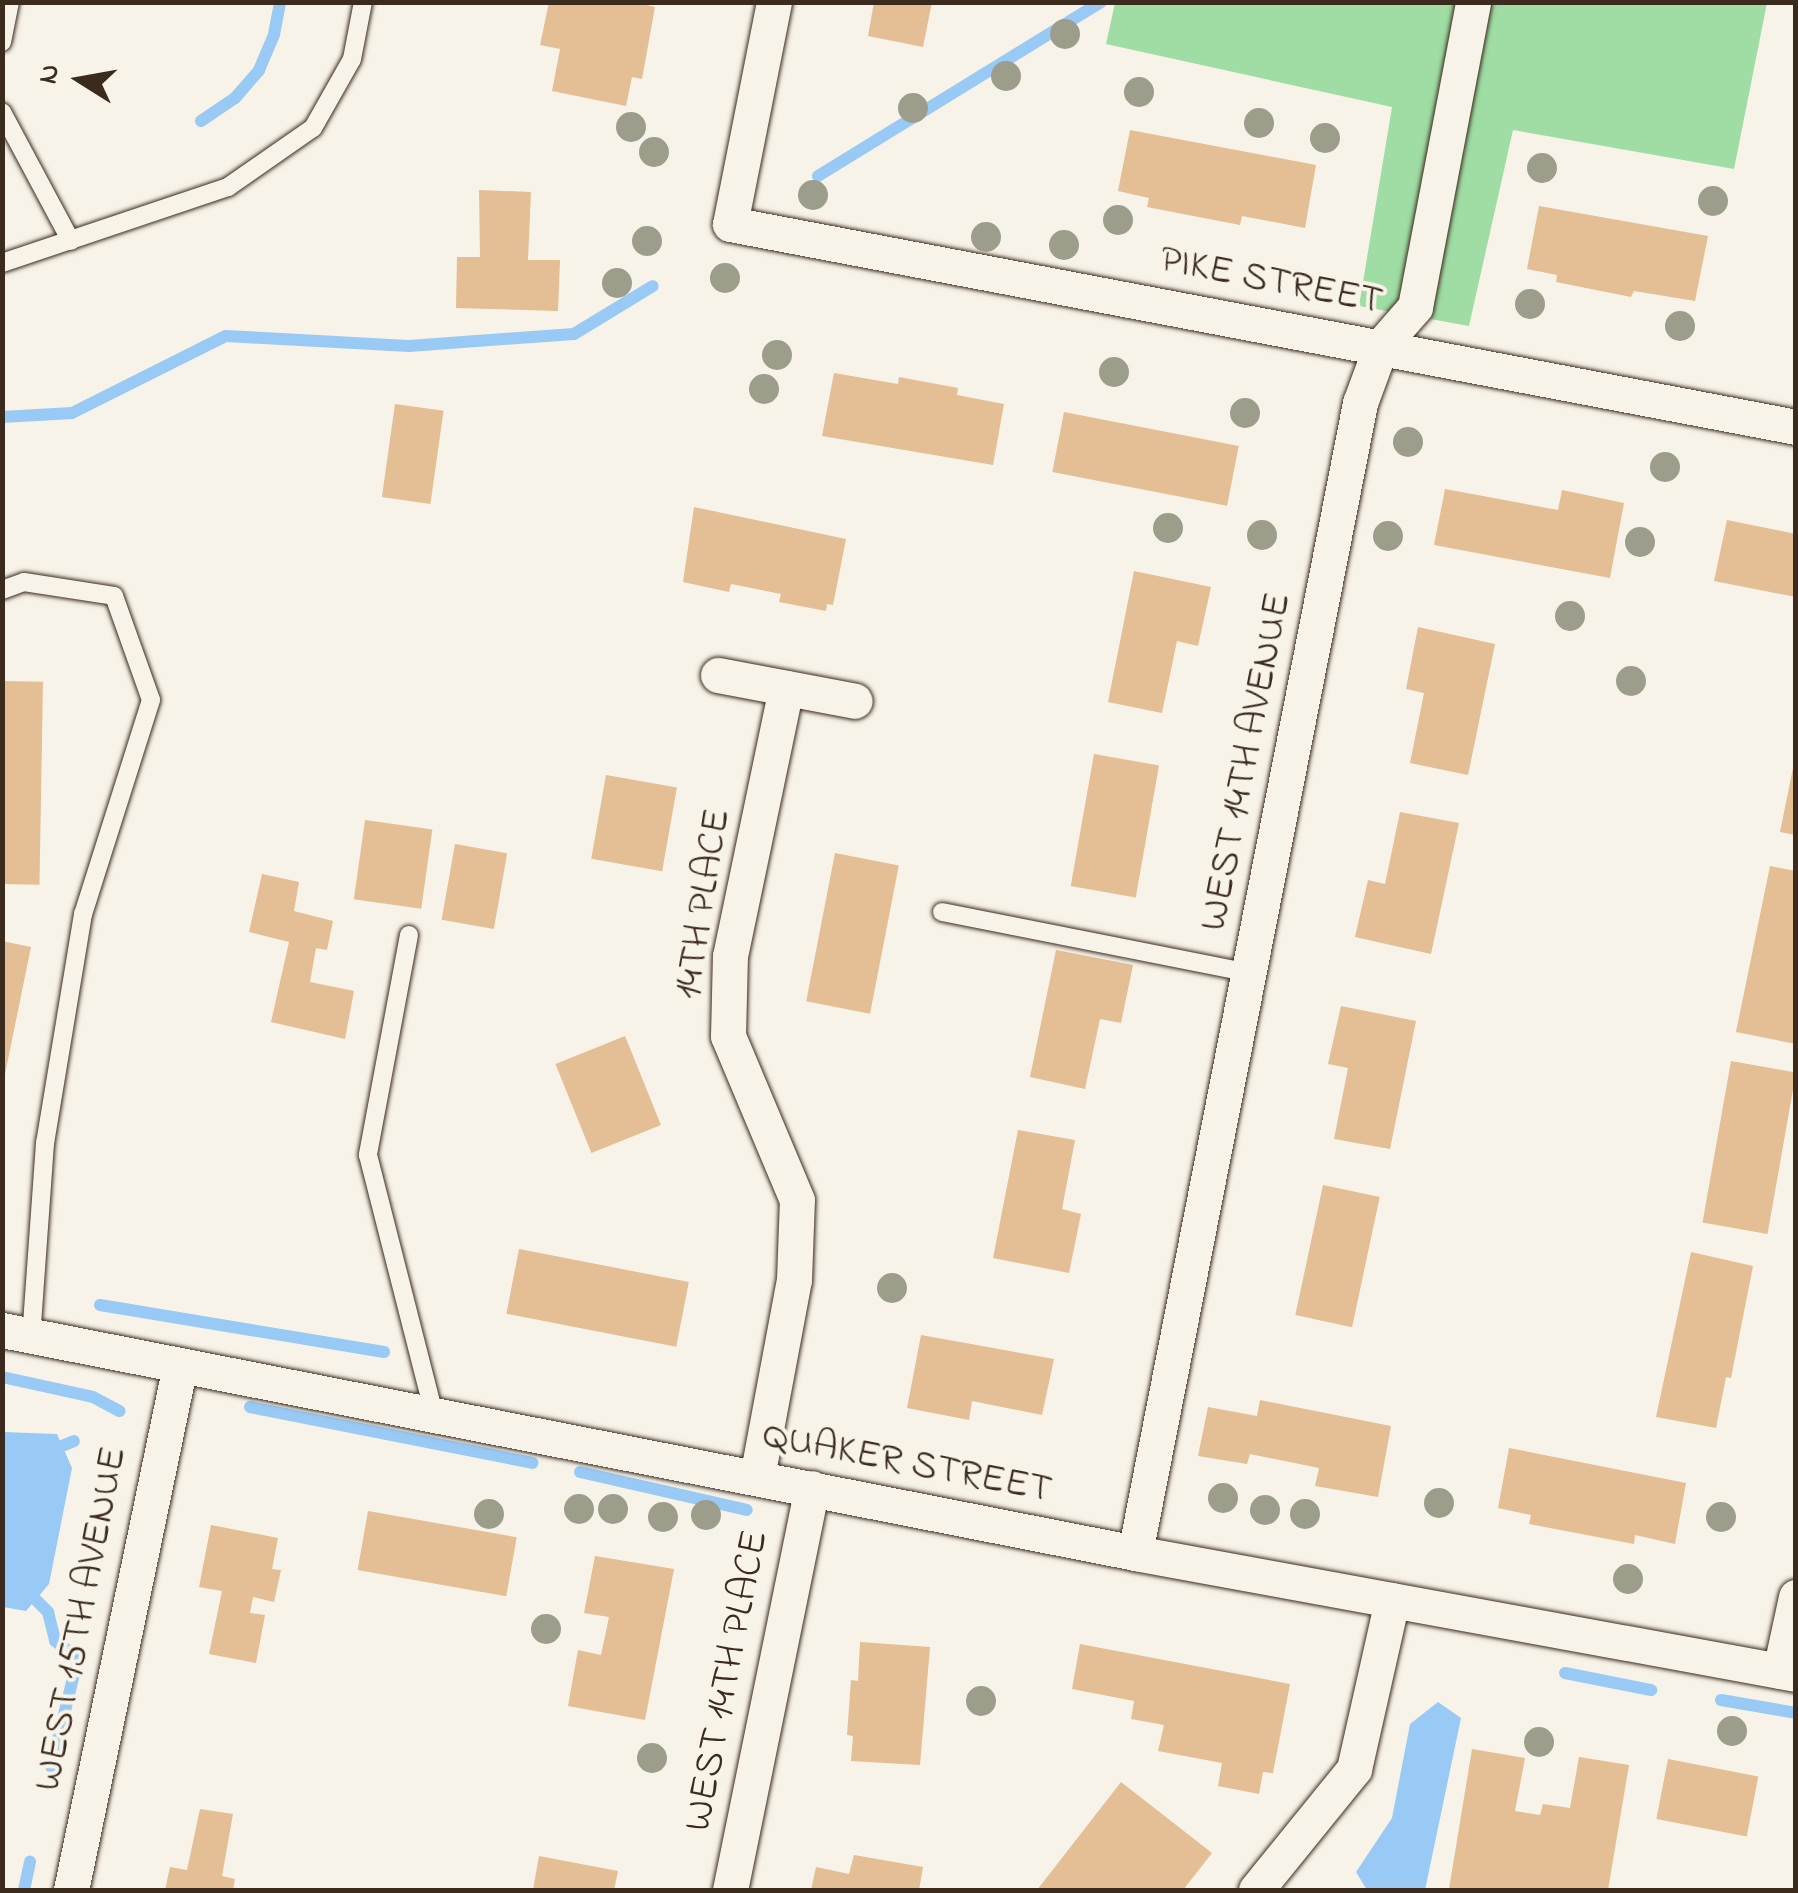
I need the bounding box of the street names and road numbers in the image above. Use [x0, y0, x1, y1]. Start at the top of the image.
street label: PIKE STREET [1156, 237, 1386, 327]
street label: WEST 14TH AVENUE [1191, 589, 1303, 935]
street label: 14TH PLACE [665, 806, 743, 1002]
street label: QUAKER STREET [758, 1412, 1056, 1516]
street label: WEST 15TH AVENUE [25, 1443, 139, 1795]
street label: WEST 14TH PLACE [675, 1526, 781, 1836]

